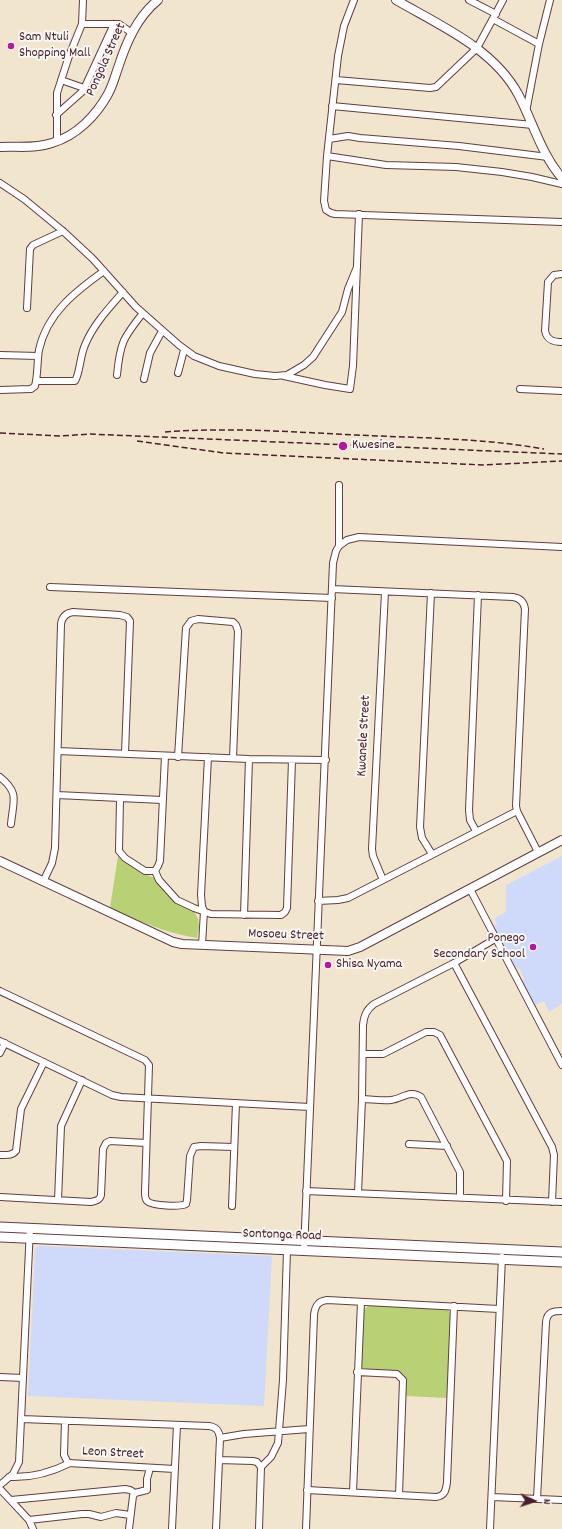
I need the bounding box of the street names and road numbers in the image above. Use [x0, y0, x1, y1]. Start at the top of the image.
street label: Pongola Street [83, 21, 131, 99]
street label: Kwanele Street [354, 695, 376, 777]
street label: Mosoeu Street [248, 926, 324, 946]
street label: Sontonga Road [242, 1226, 322, 1246]
street label: Leon Street [82, 1444, 144, 1464]

